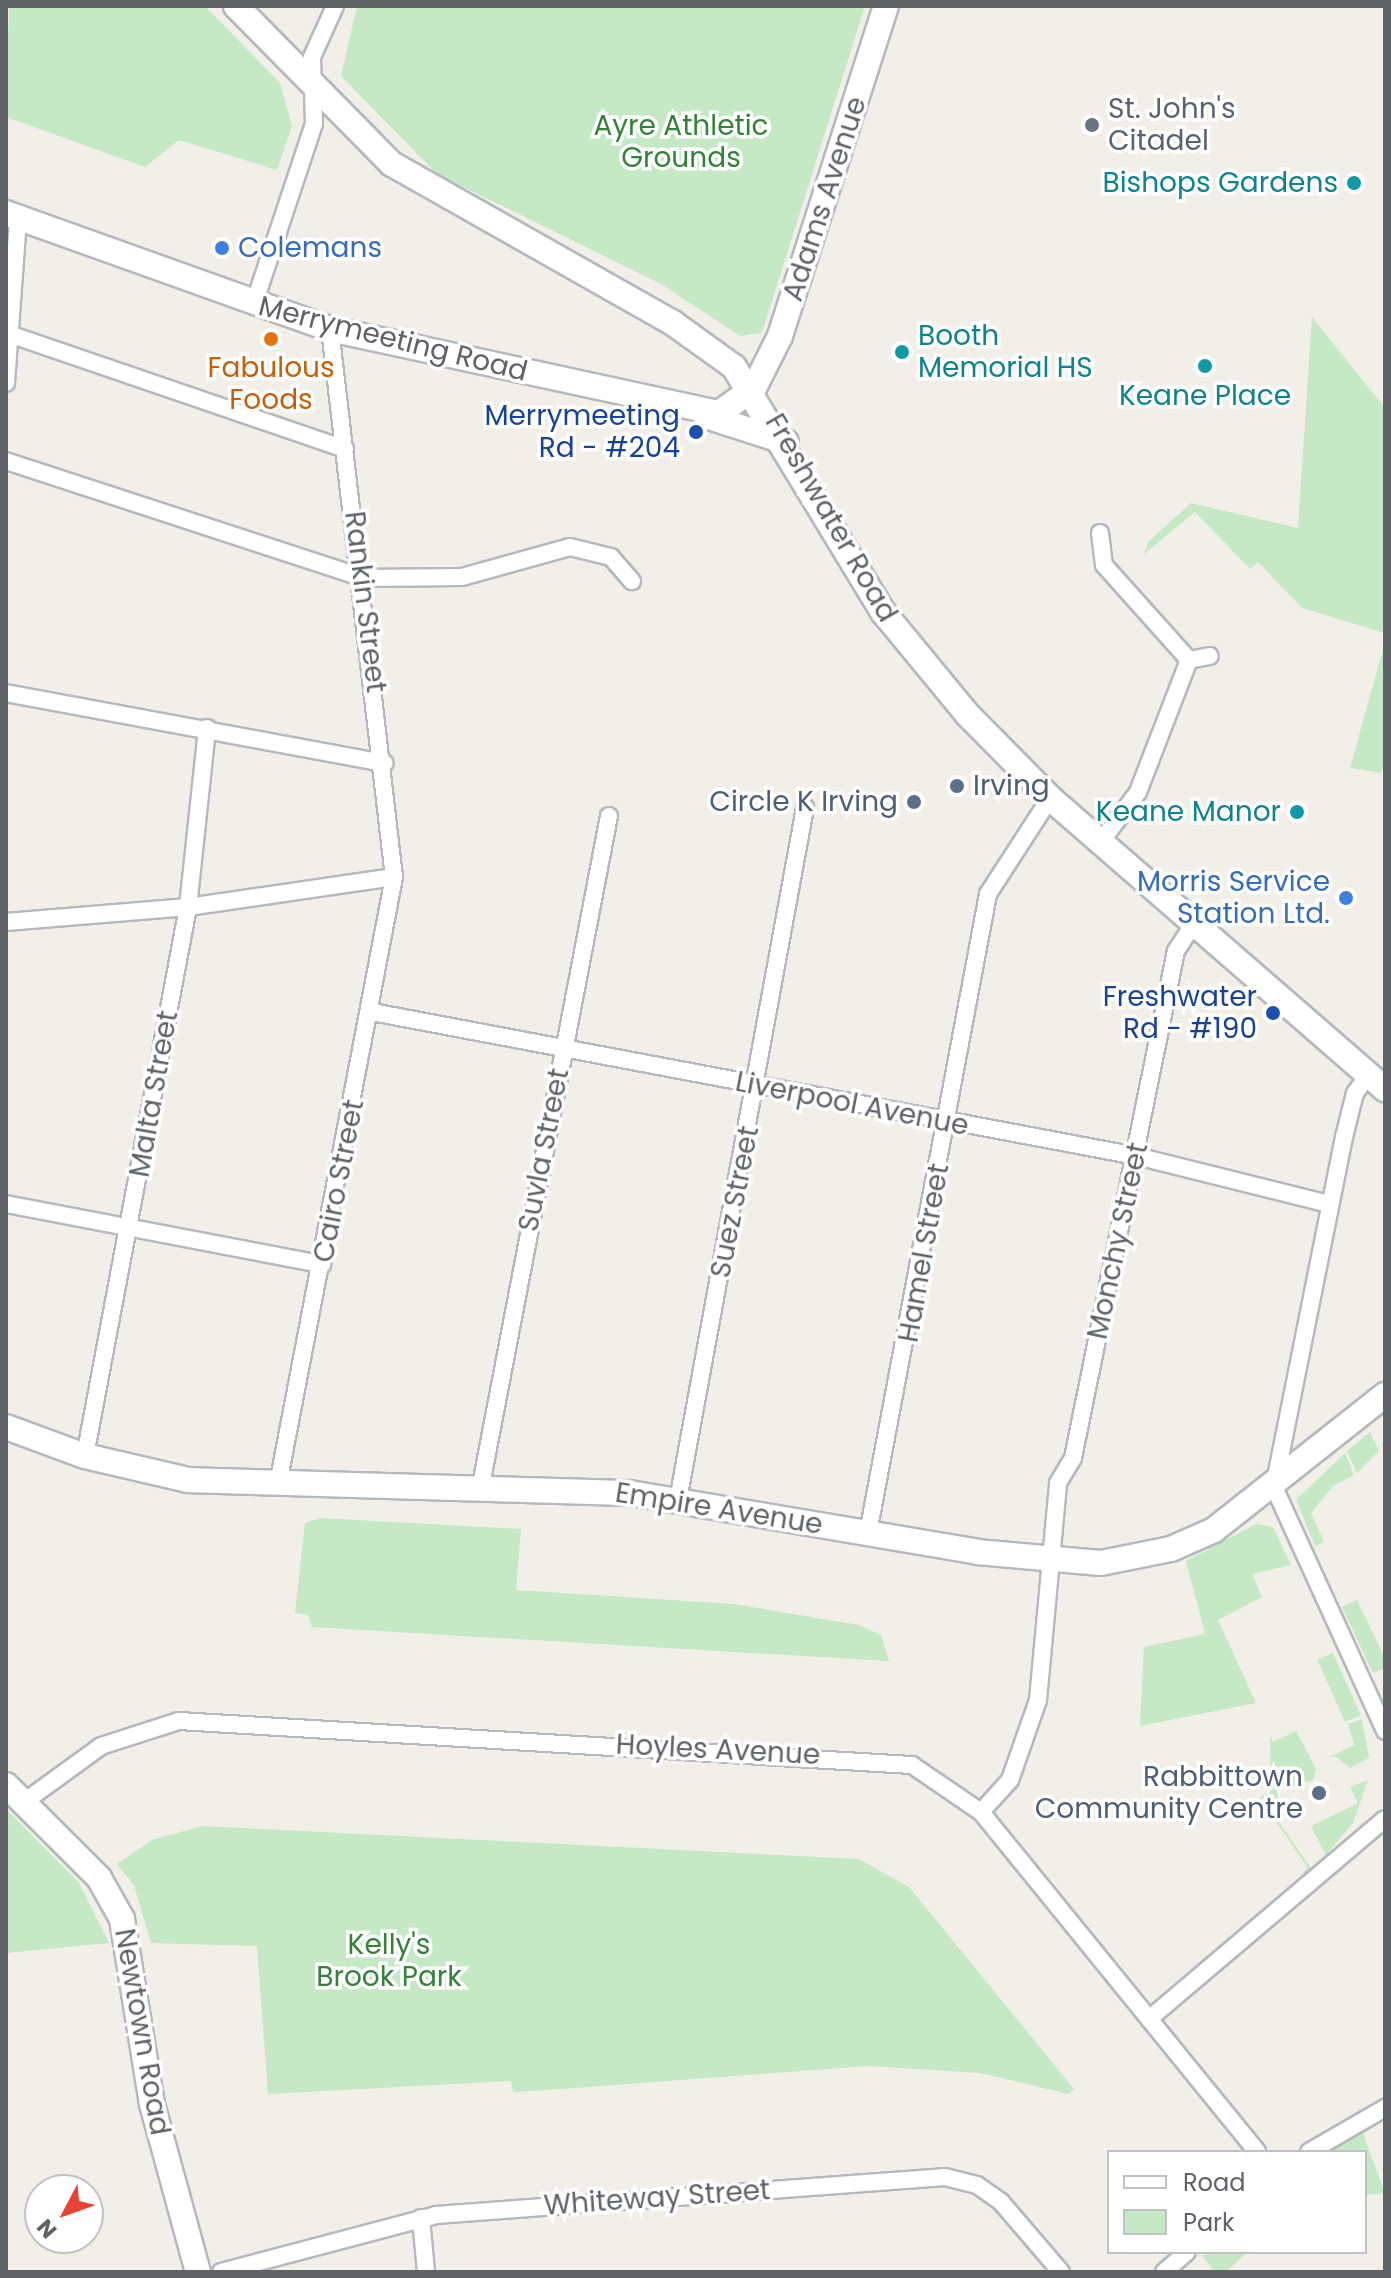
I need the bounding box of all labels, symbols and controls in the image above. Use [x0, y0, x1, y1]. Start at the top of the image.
place label: St. John's Citadel [1108, 92, 1236, 158]
street label: Adams Avenue [776, 93, 874, 305]
park label: Ayre Athletic Grounds [593, 109, 769, 175]
marker: St. John's Citadel [1083, 116, 1101, 134]
place label: Bishops Gardens [1102, 166, 1338, 200]
marker: Bishops Gardens [1345, 174, 1363, 192]
place label: Colemans [238, 231, 382, 265]
marker: Colemans [213, 239, 231, 257]
street label: Merrymeeting Road [255, 289, 531, 389]
place label: Booth Memorial HS [918, 319, 1093, 385]
marker: Fabulous Foods [262, 330, 280, 348]
marker: Booth Memorial HS [893, 343, 911, 361]
place label: Fabulous Foods [207, 351, 335, 417]
marker: Keane Place [1196, 357, 1214, 375]
place label: Keane Place [1119, 379, 1291, 413]
place label: Merrymeeting Rd - #204 [484, 399, 680, 465]
street label: Freshwater Road [758, 408, 904, 628]
marker: Merrymeeting Rd - #204 [687, 423, 705, 441]
street label: Rankin Street [337, 509, 393, 695]
place label: Irving [973, 769, 1050, 803]
marker: Irving [948, 777, 966, 795]
place label: Circle K Irving [709, 785, 898, 819]
marker: Circle K Irving [905, 793, 923, 811]
place label: Keane Manor [1096, 795, 1281, 829]
marker: Keane Manor [1288, 803, 1306, 821]
place label: Morris Service Station Ltd. [1137, 865, 1330, 931]
marker: Morris Service Station Ltd. [1337, 889, 1355, 907]
place label: Freshwater Rd - #190 [1103, 980, 1257, 1046]
marker: Freshwater Rd - #190 [1264, 1004, 1282, 1022]
street label: Malta Street [123, 1008, 185, 1180]
street label: Liverpool Avenue [733, 1065, 971, 1143]
street label: Suvla Street [512, 1066, 576, 1234]
street label: Cairo Street [307, 1097, 371, 1265]
street label: Suez Street [704, 1123, 766, 1281]
street label: Monchy Street [1081, 1140, 1155, 1342]
street label: Hamel Street [892, 1161, 956, 1345]
street label: Empire Avenue [613, 1476, 825, 1542]
street label: Hoyles Avenue [615, 1728, 821, 1772]
place label: Rabbittown Community Centre [1035, 1760, 1303, 1826]
marker: Rabbittown Community Centre [1310, 1784, 1328, 1802]
street label: Newtown Road [107, 1926, 177, 2138]
park label: Kelly's Brook Park [316, 1928, 462, 1994]
legend [1107, 2150, 1367, 2254]
text: Road [1183, 2166, 1245, 2199]
street label: Whiteway Street [543, 2173, 771, 2223]
north arrow [24, 2174, 104, 2254]
text: Park [1183, 2206, 1234, 2239]
text: N [30, 2212, 64, 2245]

